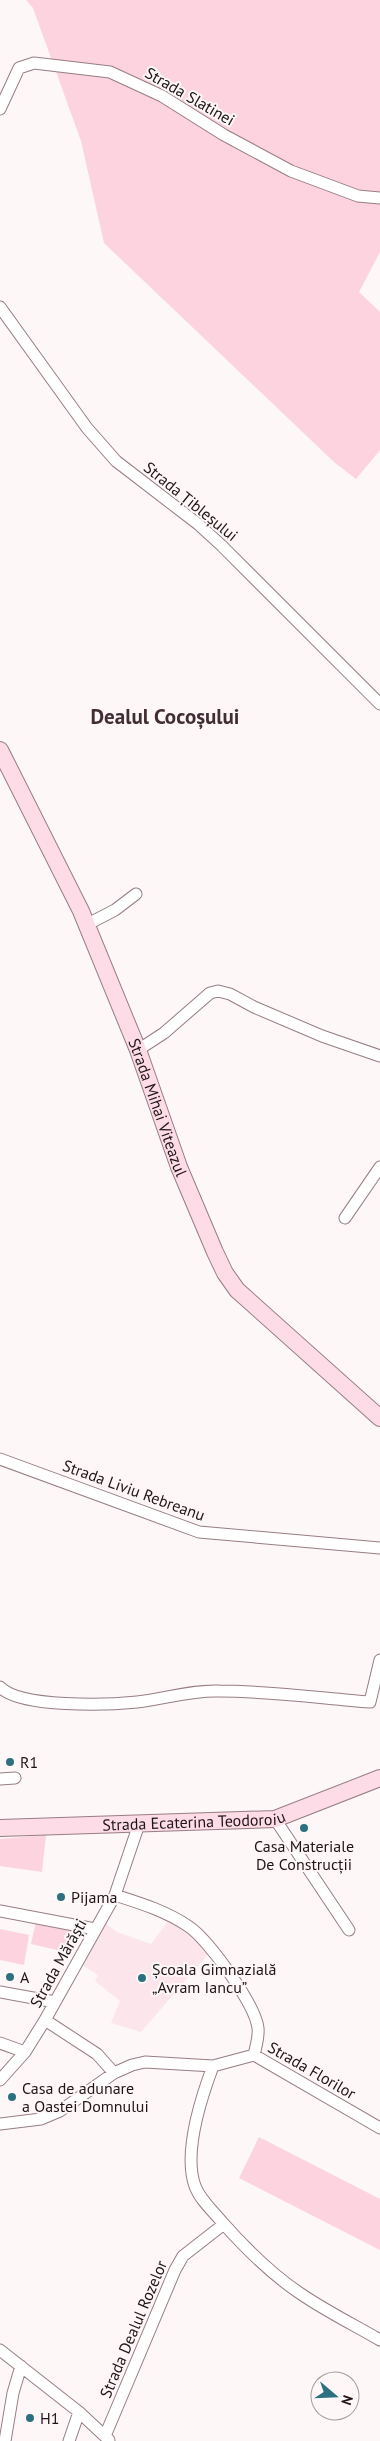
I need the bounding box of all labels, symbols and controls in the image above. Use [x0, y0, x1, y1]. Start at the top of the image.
street label: Strada Slatinei [142, 62, 238, 130]
street label: Strada Țibleșului [140, 457, 242, 545]
district label: Dealul Cocoșului [91, 703, 239, 730]
street label: Strada Mihai Viteazul [124, 1035, 192, 1180]
street label: Strada Liviu Rebreanu [60, 1455, 208, 1525]
place label: R1 [20, 1752, 38, 1772]
marker: R1 [4, 1756, 16, 1768]
street label: Strada Ecaterina Teodoroiu [102, 1806, 288, 1835]
marker: Casa Materiale De Construcții [298, 1822, 310, 1834]
place label: Casa Materiale De Construcții [254, 1836, 354, 1874]
place label: Pijama [71, 1887, 117, 1907]
marker: Pijama [55, 1891, 67, 1903]
street label: Strada Mărăști [25, 1915, 91, 2011]
place label: Școala Gimnazială „Avram Iancu” [152, 1959, 276, 1997]
place label: A [20, 1967, 30, 1987]
marker: A [4, 1971, 16, 1983]
marker: Școala Gimnazială „Avram Iancu” [136, 1972, 148, 1984]
street label: Strada Florilor [265, 2037, 360, 2103]
place label: Casa de adunare a Oastei Domnului [22, 2078, 149, 2116]
marker: Casa de adunare a Oastei Domnului [6, 2091, 18, 2103]
street label: Strada Dealul Rozelor [95, 2257, 171, 2401]
north arrow [310, 2371, 360, 2421]
text: N [337, 2393, 357, 2408]
place label: H1 [40, 2408, 59, 2428]
marker: H1 [24, 2412, 36, 2424]

